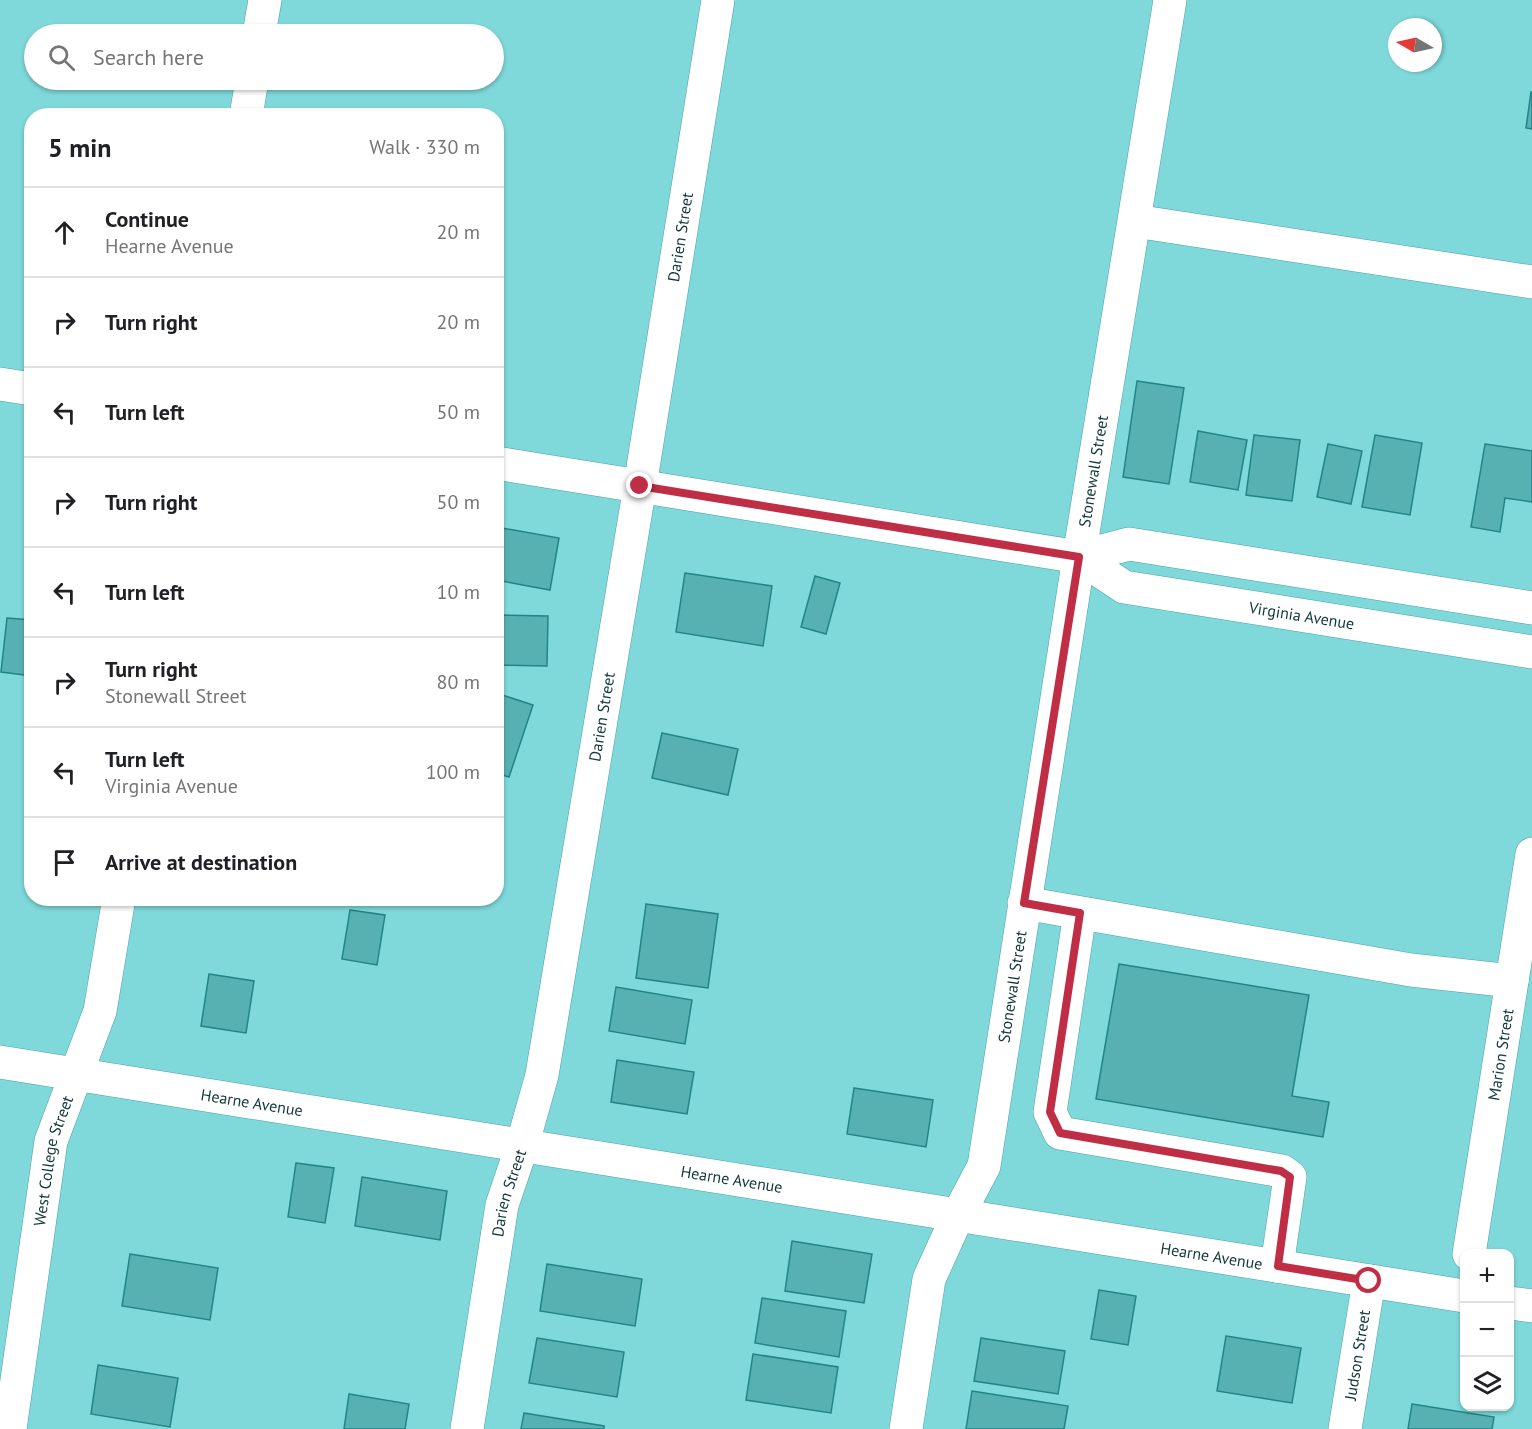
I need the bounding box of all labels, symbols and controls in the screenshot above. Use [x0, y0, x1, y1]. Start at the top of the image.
north arrow [1388, 18, 1442, 72]
search box [24, 24, 504, 90]
icon: search [45, 41, 78, 74]
text: Search here [93, 43, 204, 71]
text: 5 min [48, 131, 111, 164]
text: Walk · 330 m [369, 134, 480, 160]
street label: Darien Street [663, 190, 697, 283]
text: Continue [105, 205, 189, 233]
icon: ahead [48, 216, 81, 249]
text: 20 m [437, 219, 480, 245]
text: Hearne Avenue [105, 233, 234, 259]
icon: right [48, 306, 81, 339]
text: Turn right [105, 308, 197, 336]
text: 20 m [437, 309, 480, 335]
icon: left [48, 396, 81, 429]
text: Turn left [105, 398, 185, 426]
text: 50 m [437, 399, 480, 425]
street label: Stonewall Street [1074, 413, 1112, 529]
route end [626, 472, 652, 498]
icon: right [48, 486, 81, 519]
text: Turn right [105, 488, 197, 516]
text: 50 m [437, 489, 480, 515]
icon: left [48, 576, 81, 609]
text: Turn left [105, 578, 185, 606]
text: 10 m [437, 579, 480, 605]
street label: Virginia Avenue [1247, 597, 1356, 634]
text: Turn right [105, 655, 197, 683]
icon: right [48, 666, 81, 699]
text: 80 m [437, 669, 480, 695]
street label: Darien Street [584, 670, 619, 763]
text: Stonewall Street [105, 683, 247, 709]
text: Turn left [105, 745, 185, 773]
icon: left [48, 756, 81, 789]
text: 100 m [426, 759, 480, 785]
text: Virginia Avenue [105, 773, 238, 799]
icon: arrive [48, 846, 81, 879]
text: Arrive at destination [105, 848, 297, 876]
street label: Stonewall Street [993, 929, 1031, 1044]
street label: Marion Street [1483, 1006, 1518, 1102]
street label: Hearne Avenue [199, 1084, 304, 1120]
street label: West College Street [29, 1092, 77, 1227]
street label: Darien Street [487, 1146, 530, 1238]
street label: Hearne Avenue [679, 1161, 784, 1197]
street label: Hearne Avenue [1159, 1238, 1264, 1274]
map controls [1460, 1249, 1514, 1411]
button: + [1460, 1249, 1514, 1303]
route start [1355, 1267, 1381, 1293]
button: − [1460, 1303, 1514, 1357]
street label: Judson Street [1340, 1308, 1374, 1403]
button: layers [1460, 1357, 1514, 1411]

